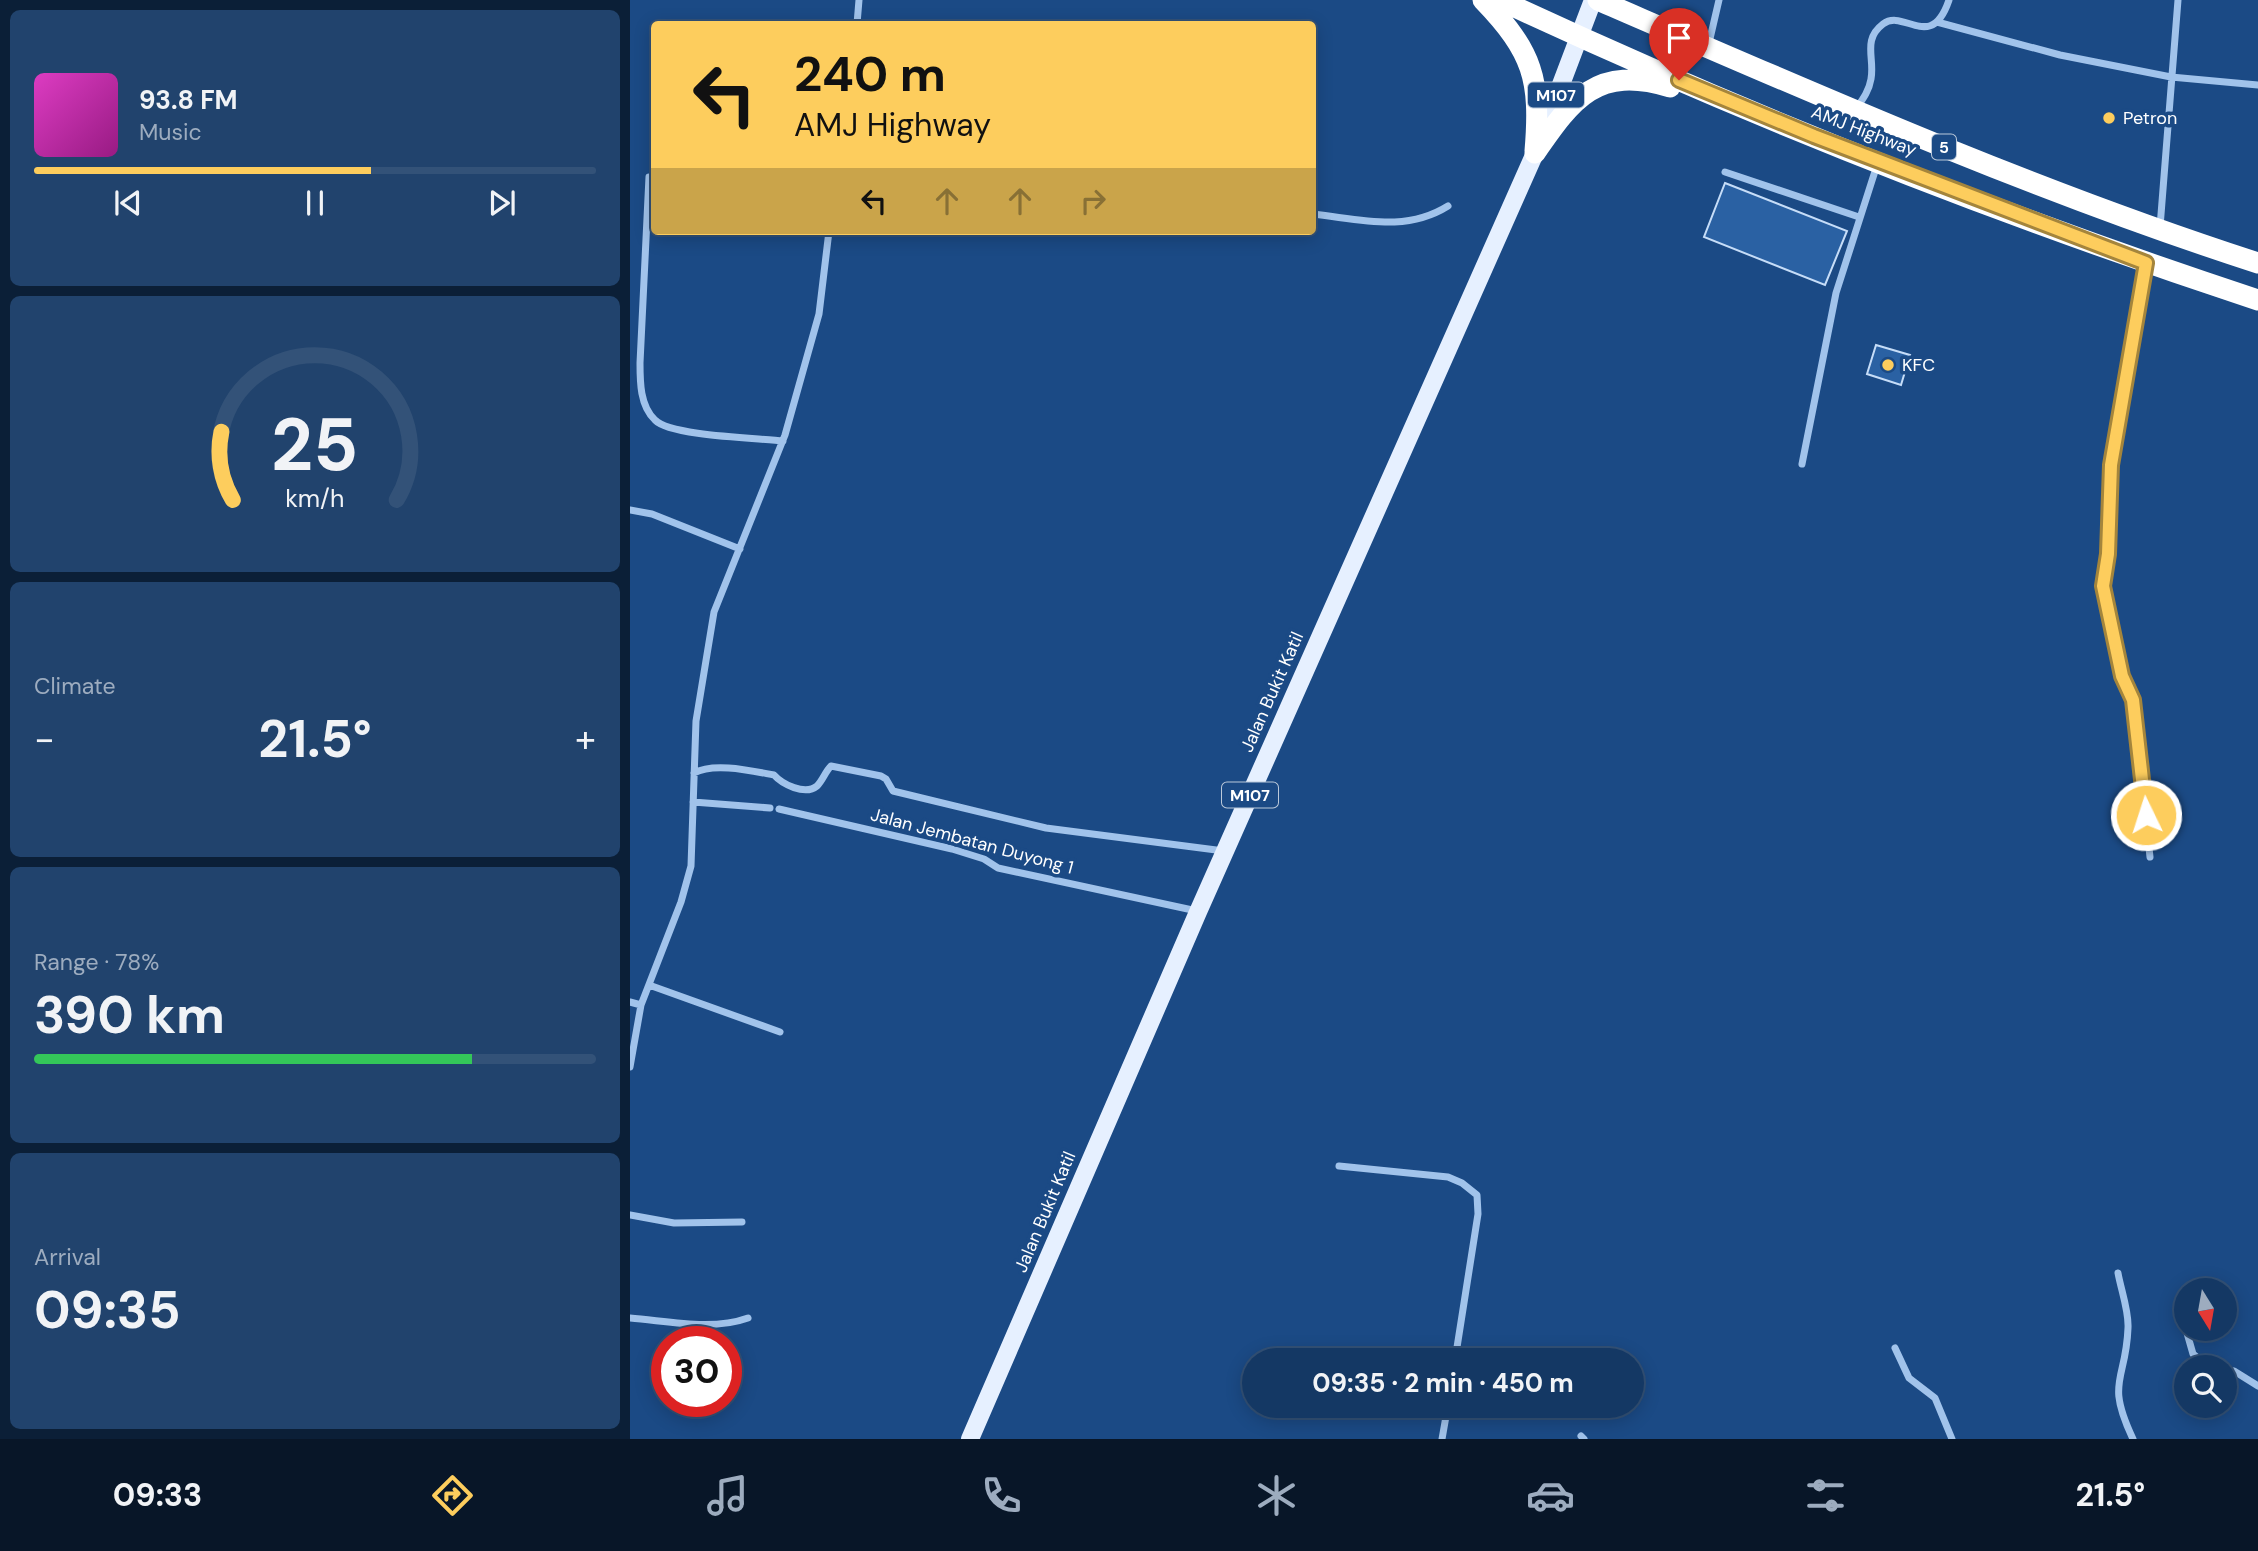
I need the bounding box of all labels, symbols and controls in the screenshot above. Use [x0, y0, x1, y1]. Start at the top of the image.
pin [1649, 8, 1709, 80]
icon: arrive [1660, 19, 1698, 57]
text: 240 m [794, 42, 946, 106]
icon: left [679, 49, 770, 140]
road number: M107 [1528, 82, 1584, 108]
text: 93.8 FM [139, 83, 238, 117]
street label: AMJ Highway [1808, 100, 1920, 162]
text: AMJ Highway [794, 104, 991, 146]
place label: Petron [2123, 106, 2177, 130]
marker: Petron [2101, 110, 2117, 126]
text: Music [139, 117, 202, 147]
road number: 5 [1932, 134, 1956, 160]
icon: left [855, 182, 893, 220]
icon: ahead [928, 182, 966, 220]
icon: ahead [1001, 182, 1039, 220]
icon: right [1074, 182, 1112, 220]
icon: previous [109, 184, 147, 222]
icon: pause [296, 184, 334, 222]
icon: next [483, 184, 521, 222]
place label: KFC [1902, 353, 1935, 377]
marker: KFC [1880, 357, 1896, 373]
text: 25 [271, 398, 359, 493]
text: km/h [285, 481, 345, 514]
street label: Jalan Bukit Katil [1235, 628, 1309, 756]
text: Climate [34, 671, 116, 701]
text: 21.5° [258, 705, 372, 773]
text: − [34, 714, 55, 764]
text: + [575, 714, 596, 764]
position arrow [2109, 778, 2183, 852]
road number: M107 [1222, 782, 1278, 808]
street label: Jalan Jembatan Duyong 1 [868, 802, 1076, 880]
text: Range · 78% [34, 947, 159, 977]
text: 390 km [34, 981, 225, 1049]
street label: Jalan Bukit Katil [1009, 1148, 1081, 1276]
text: Arrival [34, 1242, 101, 1272]
text: 09:35 [34, 1276, 181, 1344]
north arrow [2174, 1278, 2236, 1340]
map controls [2174, 1278, 2237, 1418]
speed limit sign: 30 [651, 1326, 742, 1417]
button: search [2174, 1355, 2237, 1418]
text: 09:35 · 2 min · 450 m [1312, 1366, 1574, 1400]
icon: directions [428, 1471, 477, 1520]
icon: music [703, 1471, 752, 1520]
icon: phone [977, 1471, 1026, 1520]
icon: climate [1252, 1471, 1301, 1520]
icon: car [1526, 1471, 1575, 1520]
icon: filters [1801, 1471, 1850, 1520]
text: 09:33 [113, 1474, 202, 1516]
text: 21.5° [2075, 1474, 2145, 1516]

